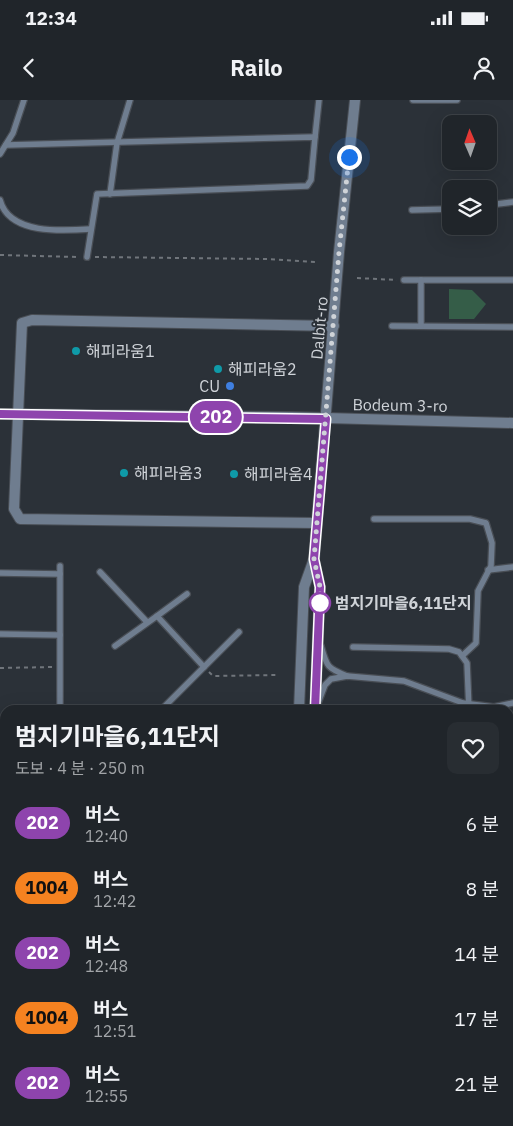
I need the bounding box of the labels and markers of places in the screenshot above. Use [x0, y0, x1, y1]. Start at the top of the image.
place label: 해피라움1 [86, 341, 154, 361]
marker: 해피라움1 [70, 345, 82, 357]
place label: 해피라움2 [228, 359, 296, 379]
marker: 해피라움2 [212, 363, 224, 375]
place label: CU [199, 376, 220, 396]
marker: CU [224, 380, 236, 392]
place label: 해피라움3 [134, 463, 202, 483]
place label: 해피라움4 [244, 464, 312, 484]
marker: 해피라움3 [118, 467, 130, 479]
marker: 해피라움4 [228, 468, 240, 480]
marker: 범지기마을6,11단지 [309, 592, 331, 614]
place label: 범지기마을6,11단지 [335, 593, 472, 613]

